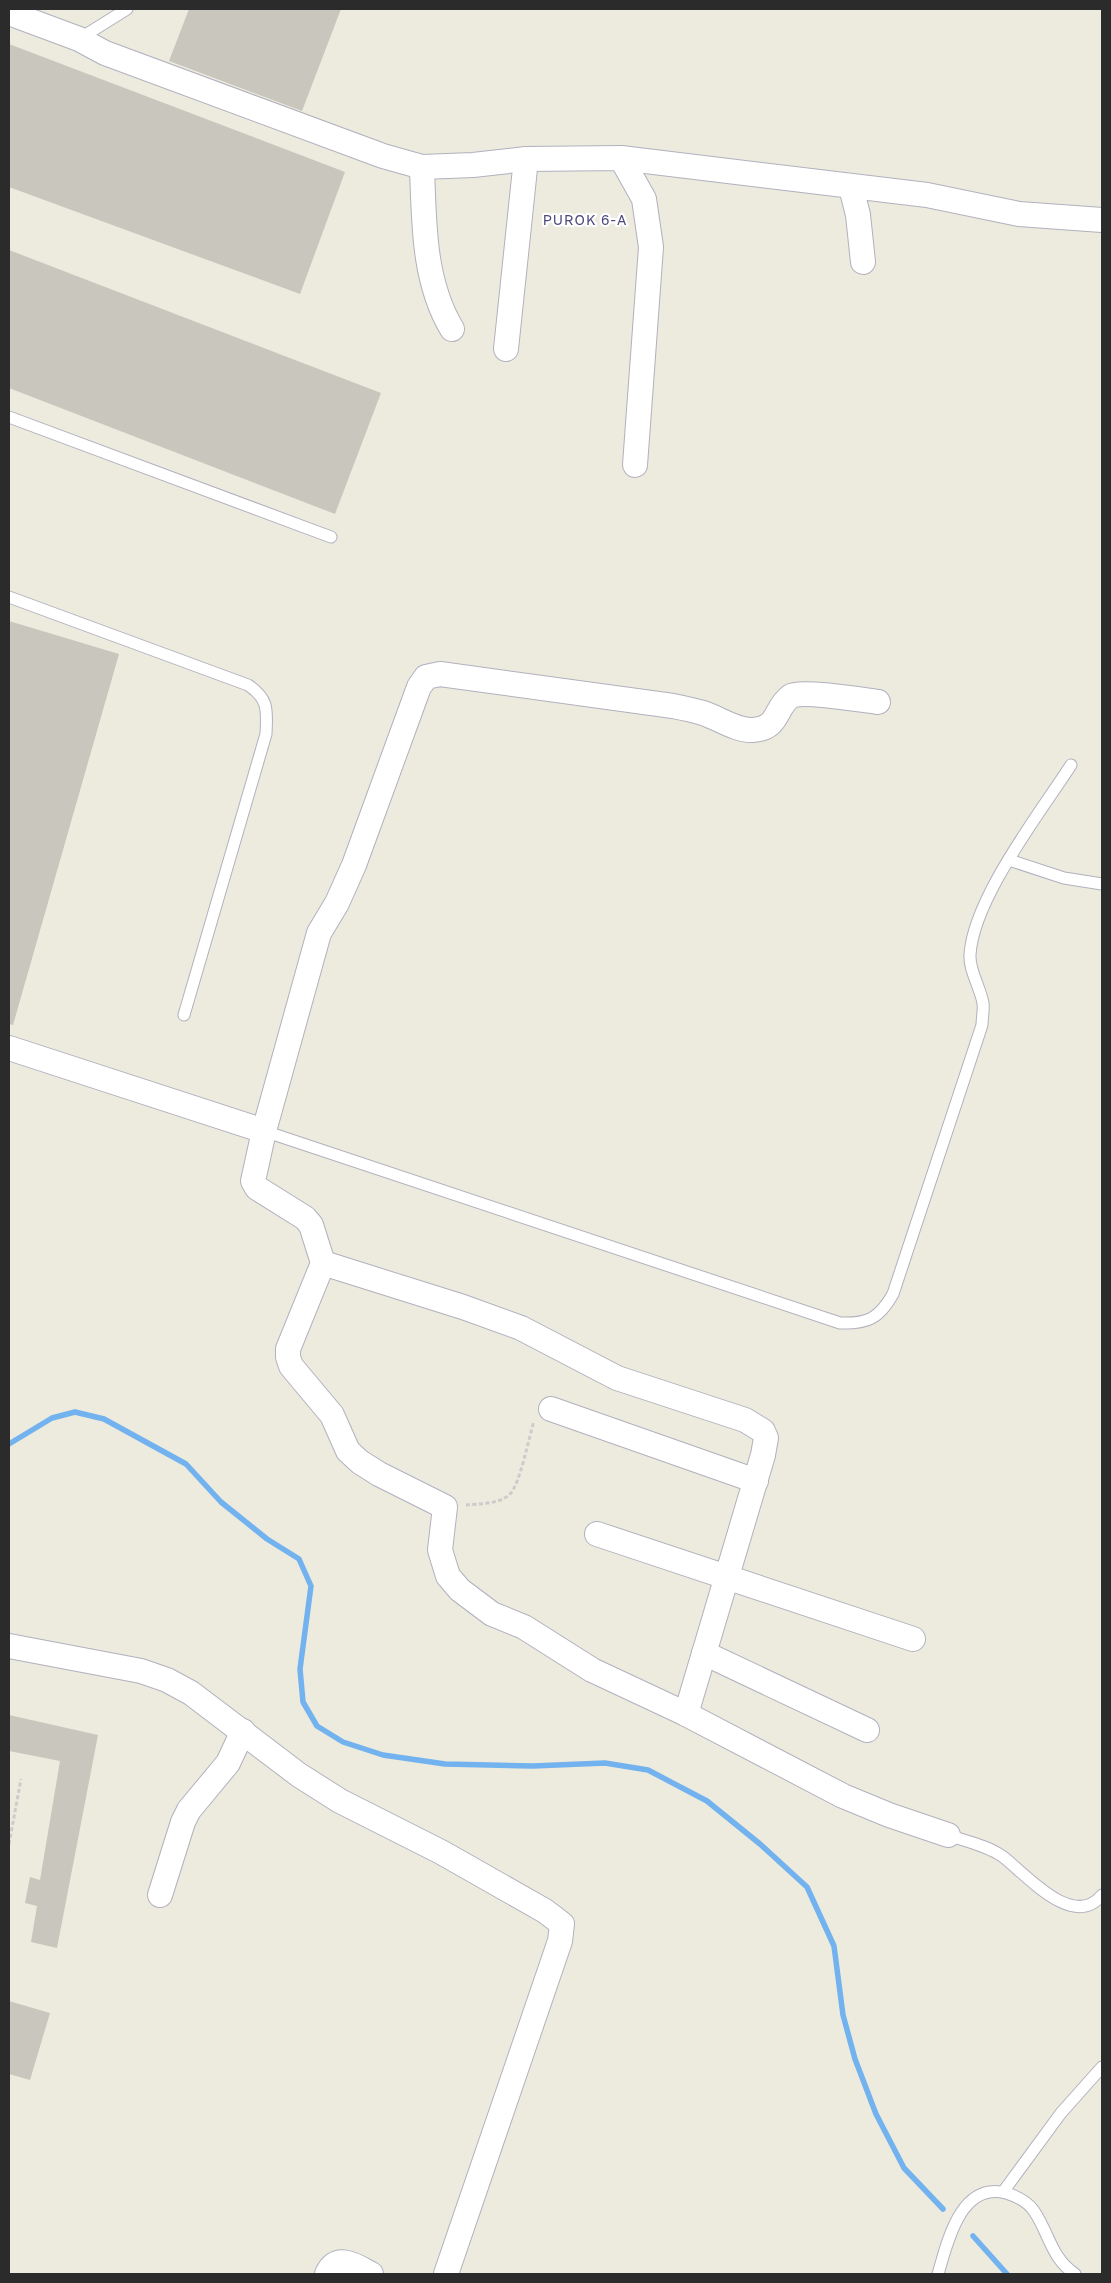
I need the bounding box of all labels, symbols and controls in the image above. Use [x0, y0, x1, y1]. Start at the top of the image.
district label: PUROK 6-A [543, 211, 627, 228]

